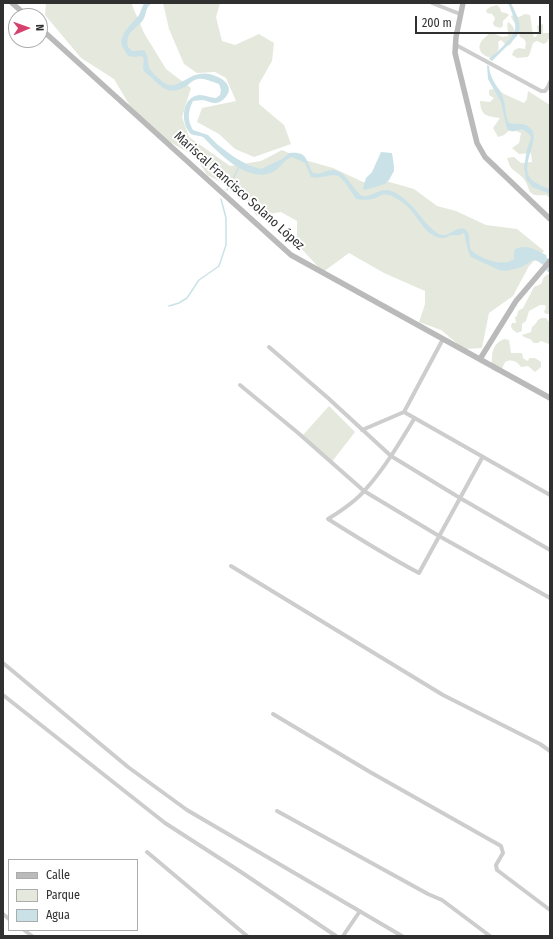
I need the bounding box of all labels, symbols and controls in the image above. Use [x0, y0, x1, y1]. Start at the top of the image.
north arrow [8, 8, 48, 48]
scale bar [417, 8, 543, 34]
text: 200 m [422, 16, 452, 30]
text: N [33, 24, 46, 31]
street label: Mariscal Francisco Solano López [171, 128, 307, 254]
legend [8, 859, 138, 931]
text: Calle [46, 868, 70, 882]
text: Parque [46, 888, 80, 902]
text: Agua [46, 908, 70, 922]

